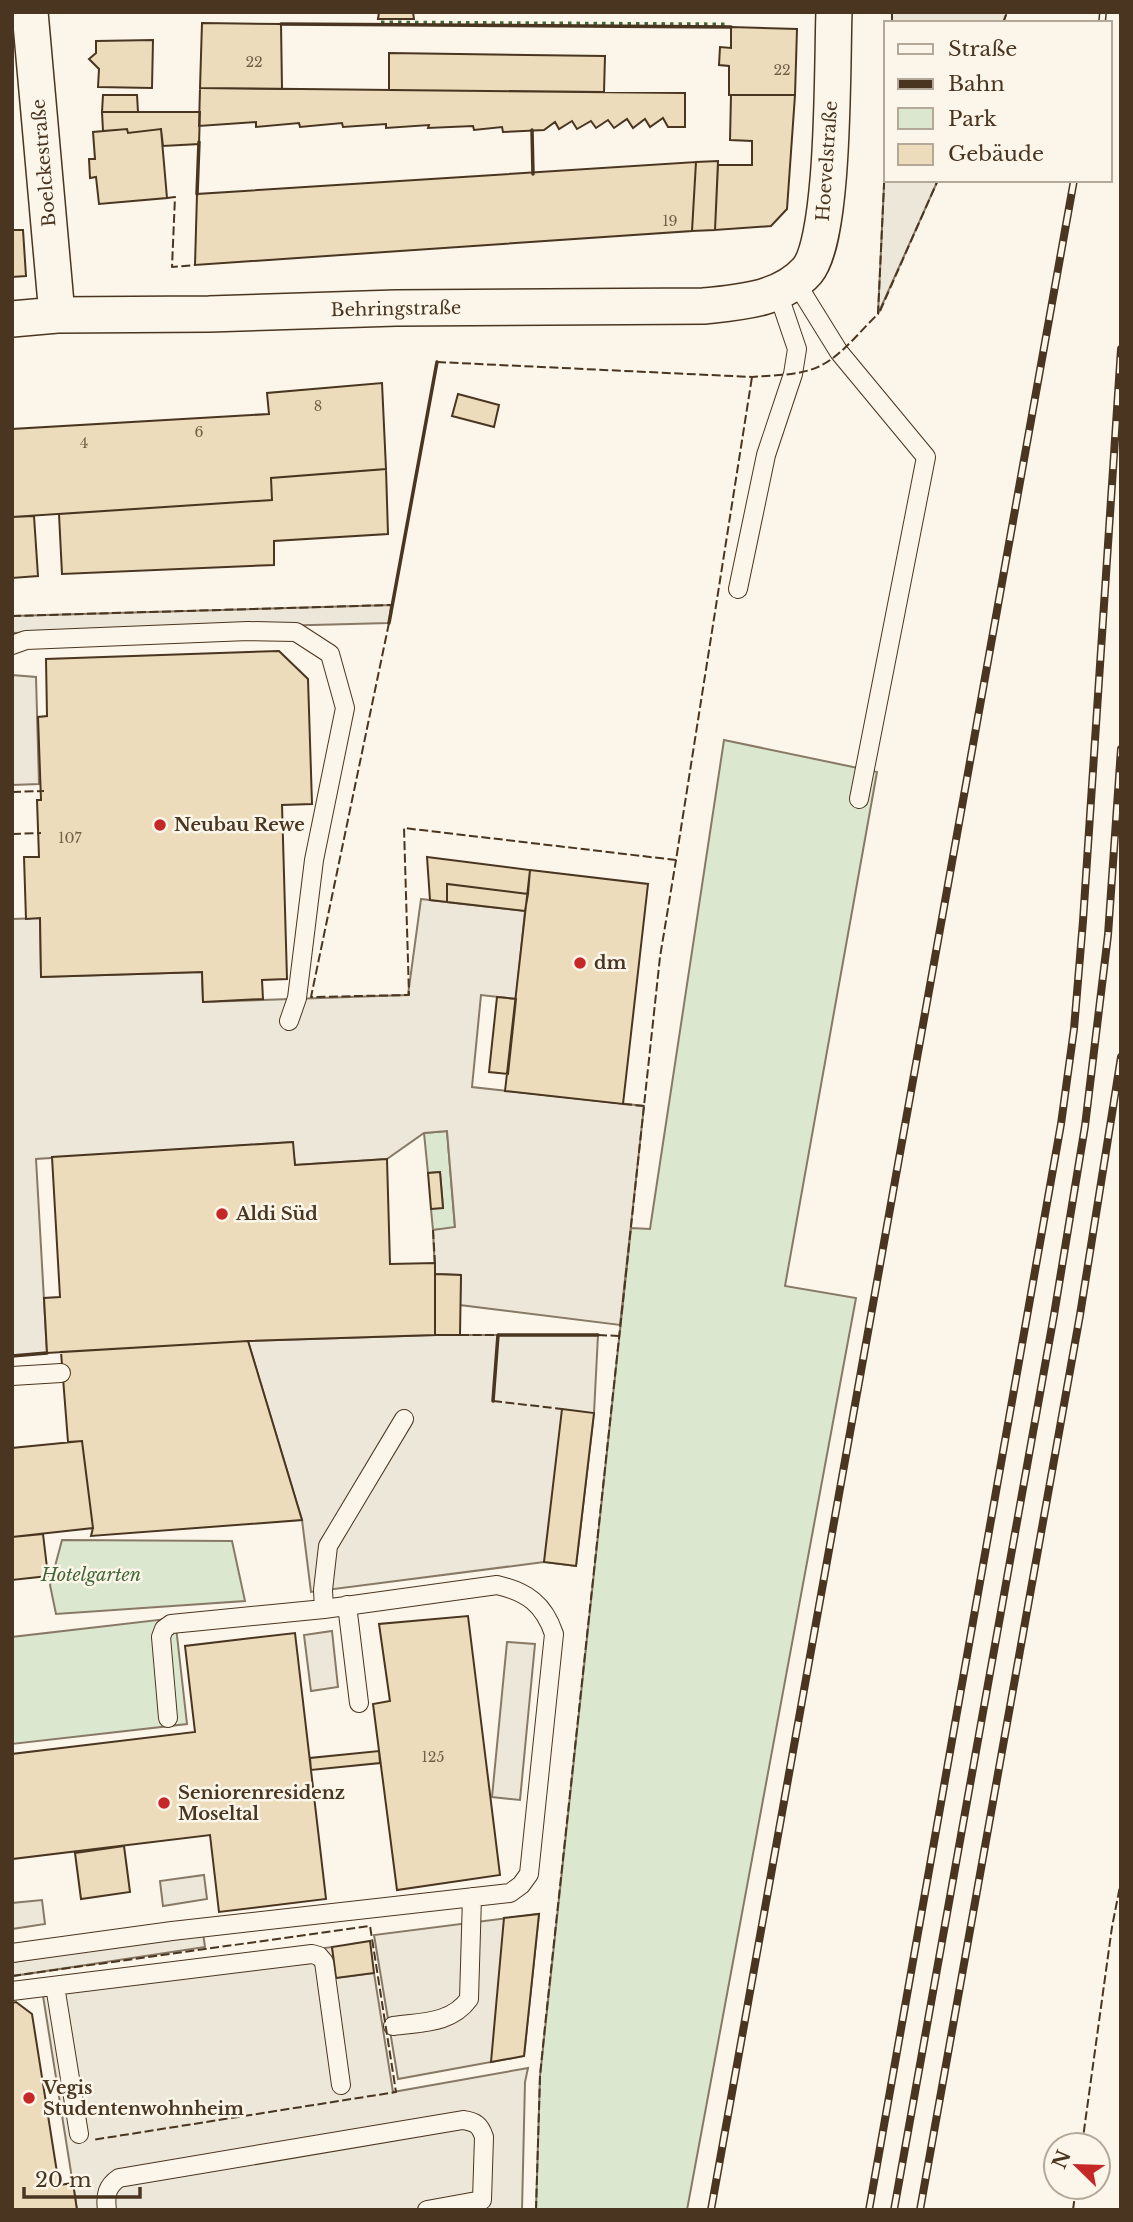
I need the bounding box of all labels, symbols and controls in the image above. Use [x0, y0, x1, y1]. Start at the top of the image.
legend [884, 21, 1112, 182]
text: Straße [948, 36, 1017, 62]
house number: 22 [245, 53, 263, 71]
house number: 22 [773, 61, 791, 79]
text: Bahn [948, 71, 1005, 97]
street label: Boelckestraße [27, 98, 61, 228]
street label: Hoevelstraße [812, 100, 842, 222]
text: Park [948, 106, 997, 132]
text: Gebäude [948, 141, 1044, 167]
house number: 19 [662, 212, 678, 230]
street label: Behringstraße [331, 297, 461, 321]
house number: 8 [314, 397, 322, 415]
house number: 6 [194, 423, 204, 441]
house number: 4 [80, 434, 88, 452]
place label: Neubau Rewe [174, 814, 305, 836]
marker: Neubau Rewe [152, 817, 168, 833]
house number: 107 [58, 829, 83, 847]
place label: dm [594, 952, 626, 974]
marker: dm [572, 955, 588, 971]
place label: Aldi Süd [235, 1203, 318, 1225]
marker: Aldi Süd [214, 1206, 230, 1222]
park label: Hotelgarten [40, 1564, 141, 1586]
house number: 125 [422, 1748, 444, 1766]
place label: Seniorenresidenz Moseltal [178, 1782, 345, 1825]
marker: Seniorenresidenz Moseltal [156, 1795, 172, 1811]
place label: Vegis Studentenwohnheim [42, 2077, 244, 2120]
marker: Vegis Studentenwohnheim [21, 2090, 37, 2106]
north arrow [1042, 2131, 1112, 2201]
text: N [1048, 2147, 1076, 2172]
scale bar [24, 2156, 140, 2200]
text: 20 m [35, 2167, 92, 2193]

